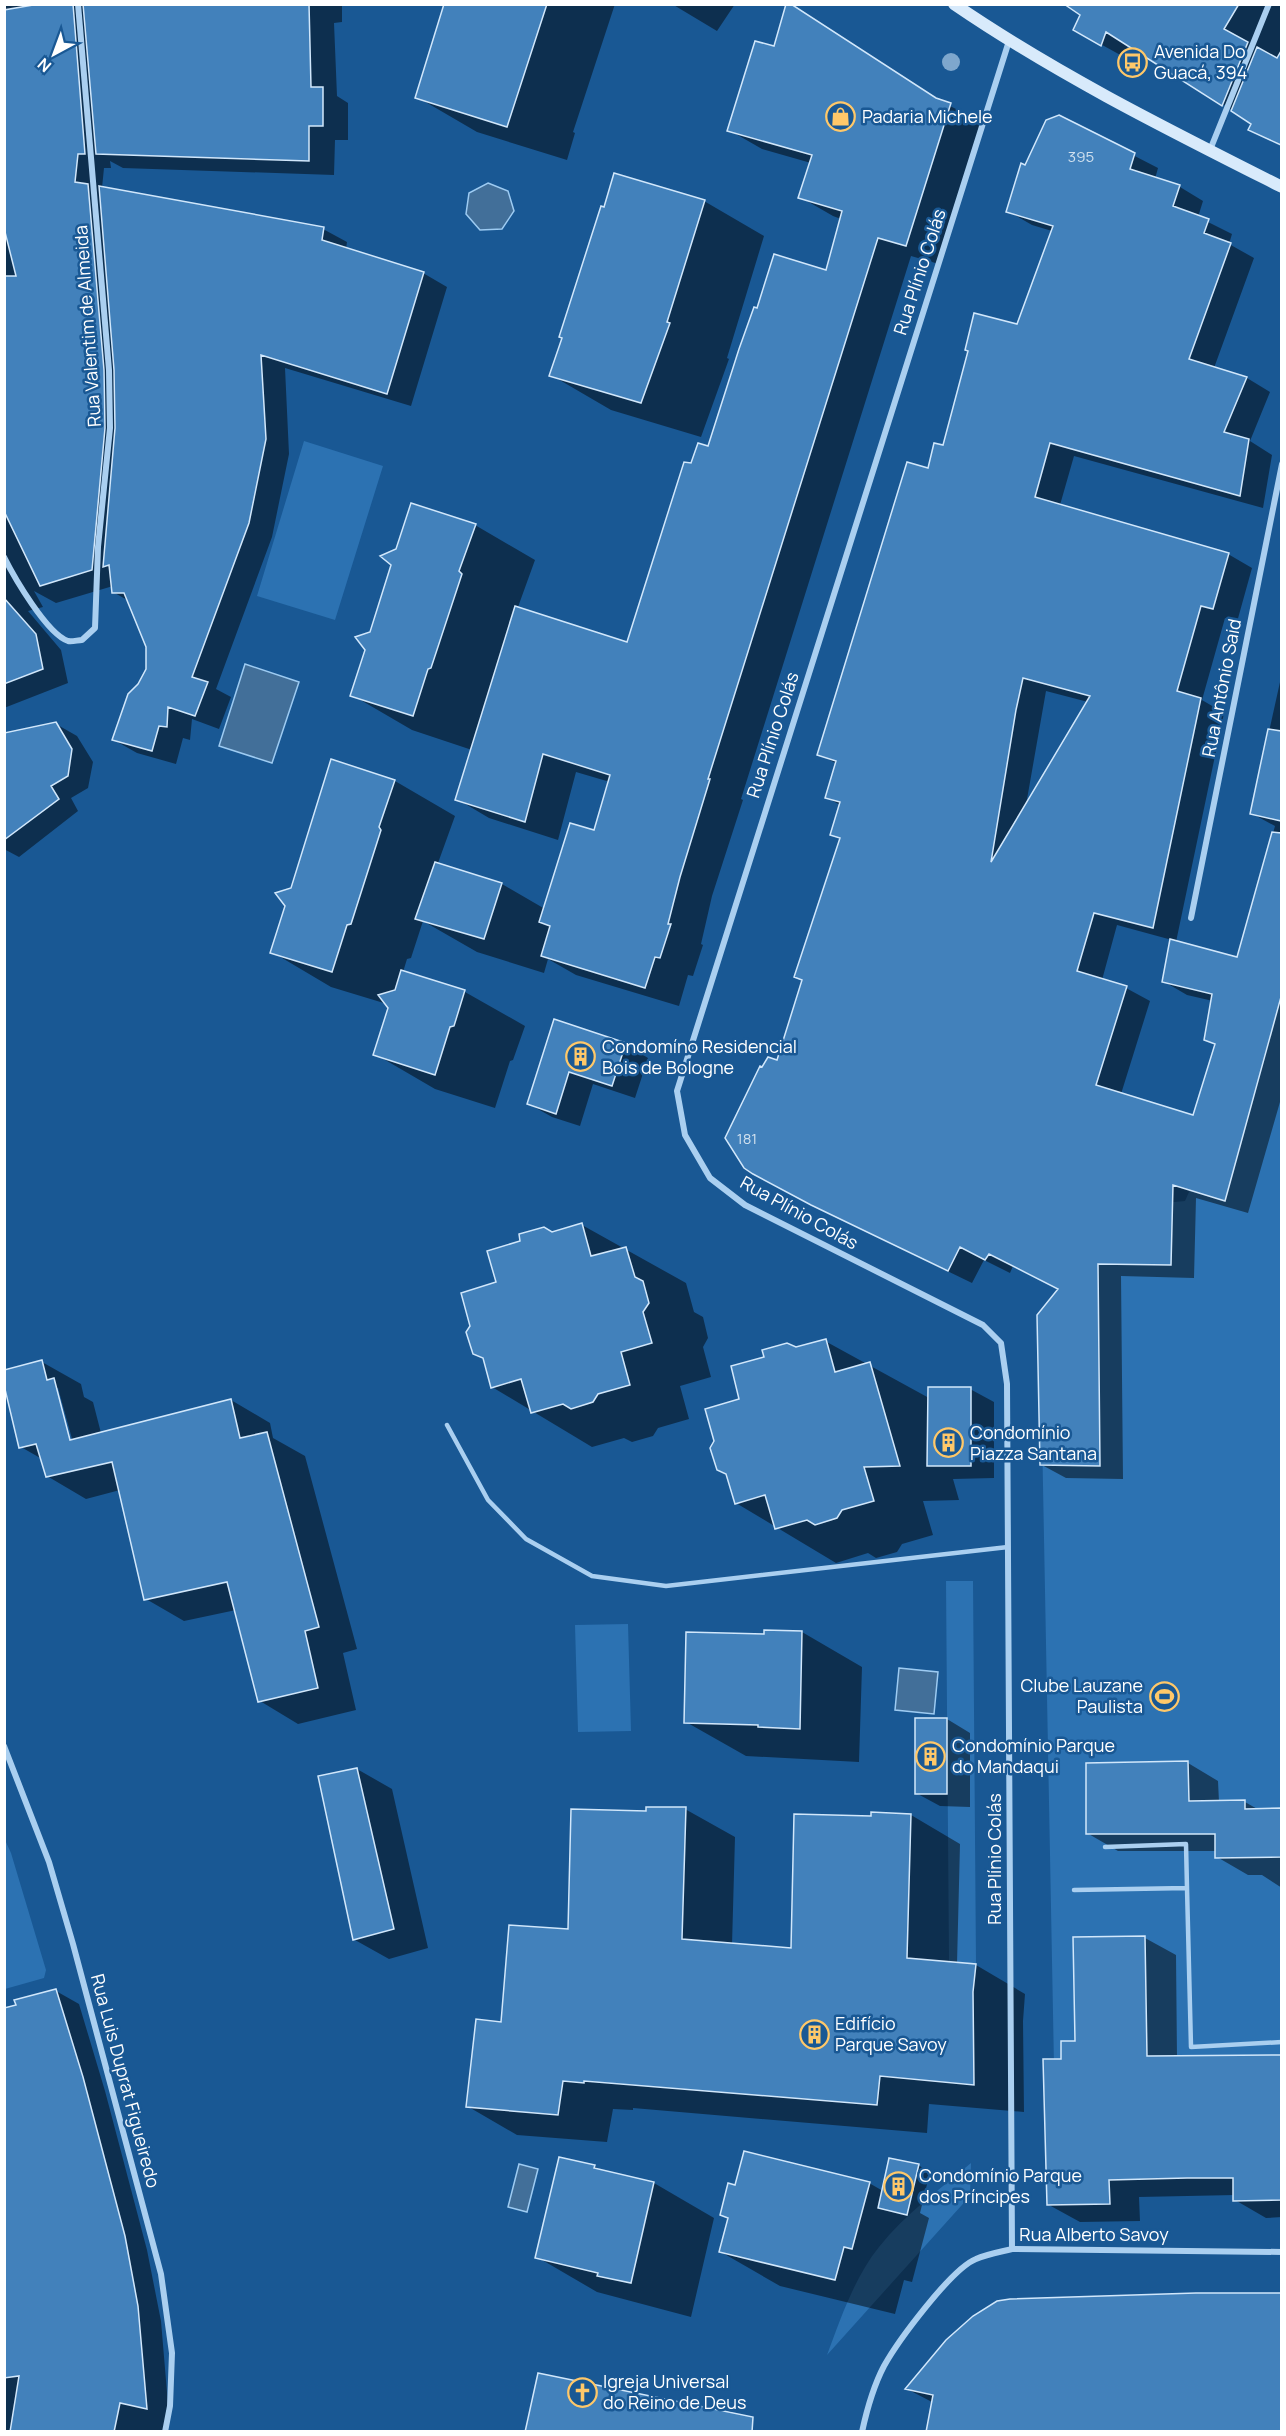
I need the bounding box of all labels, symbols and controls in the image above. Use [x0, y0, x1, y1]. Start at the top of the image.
north arrow [24, 24, 84, 84]
place label: Avenida Do Guacá, 394 [1154, 39, 1247, 84]
bus stop icon: Avenida Do Guacá, 394 [1117, 46, 1149, 78]
text: N [33, 53, 56, 77]
shop icon: Padaria Michele [825, 101, 857, 133]
place label: Padaria Michele [862, 104, 993, 128]
house number: 395 [1068, 146, 1094, 167]
street label: Rua Plínio Colás [887, 206, 951, 338]
street label: Rua Valentim de Almeida [68, 224, 106, 428]
street label: Rua Antônio Said [1196, 617, 1246, 759]
street label: Rua Plínio Colás [740, 669, 804, 801]
place label: Condomíno Residencial Bois de Bologne [602, 1034, 797, 1079]
building icon: Condomíno Residencial Bois de Bologne [565, 1041, 597, 1073]
house number: 181 [737, 1128, 757, 1149]
street label: Rua Plínio Colás [736, 1170, 863, 1254]
place label: Condomínio Piazza Santana [970, 1420, 1097, 1465]
building icon: Condomínio Piazza Santana [933, 1427, 965, 1459]
place label: Clube Lauzane Paulista [1020, 1673, 1143, 1718]
sports icon: Clube Lauzane Paulista [1148, 1680, 1180, 1712]
place label: Condomínio Parque do Mandaqui [952, 1733, 1115, 1778]
building icon: Condomínio Parque do Mandaqui [915, 1740, 947, 1772]
street label: Rua Plínio Colás [982, 1793, 1006, 1925]
street label: Rua Luis Duprat Figueiredo [86, 1971, 166, 2190]
place label: Edifício Parque Savoy [835, 2011, 947, 2056]
building icon: Edifício Parque Savoy [798, 2018, 830, 2050]
place label: Condomínio Parque dos Príncipes [919, 2163, 1082, 2208]
building icon: Condomínio Parque dos Príncipes [882, 2170, 914, 2202]
street label: Rua Alberto Savoy [1019, 2222, 1169, 2246]
place label: Igreja Universal do Reino de Deus [603, 2369, 746, 2414]
church icon: Igreja Universal do Reino de Deus [566, 2376, 598, 2408]

